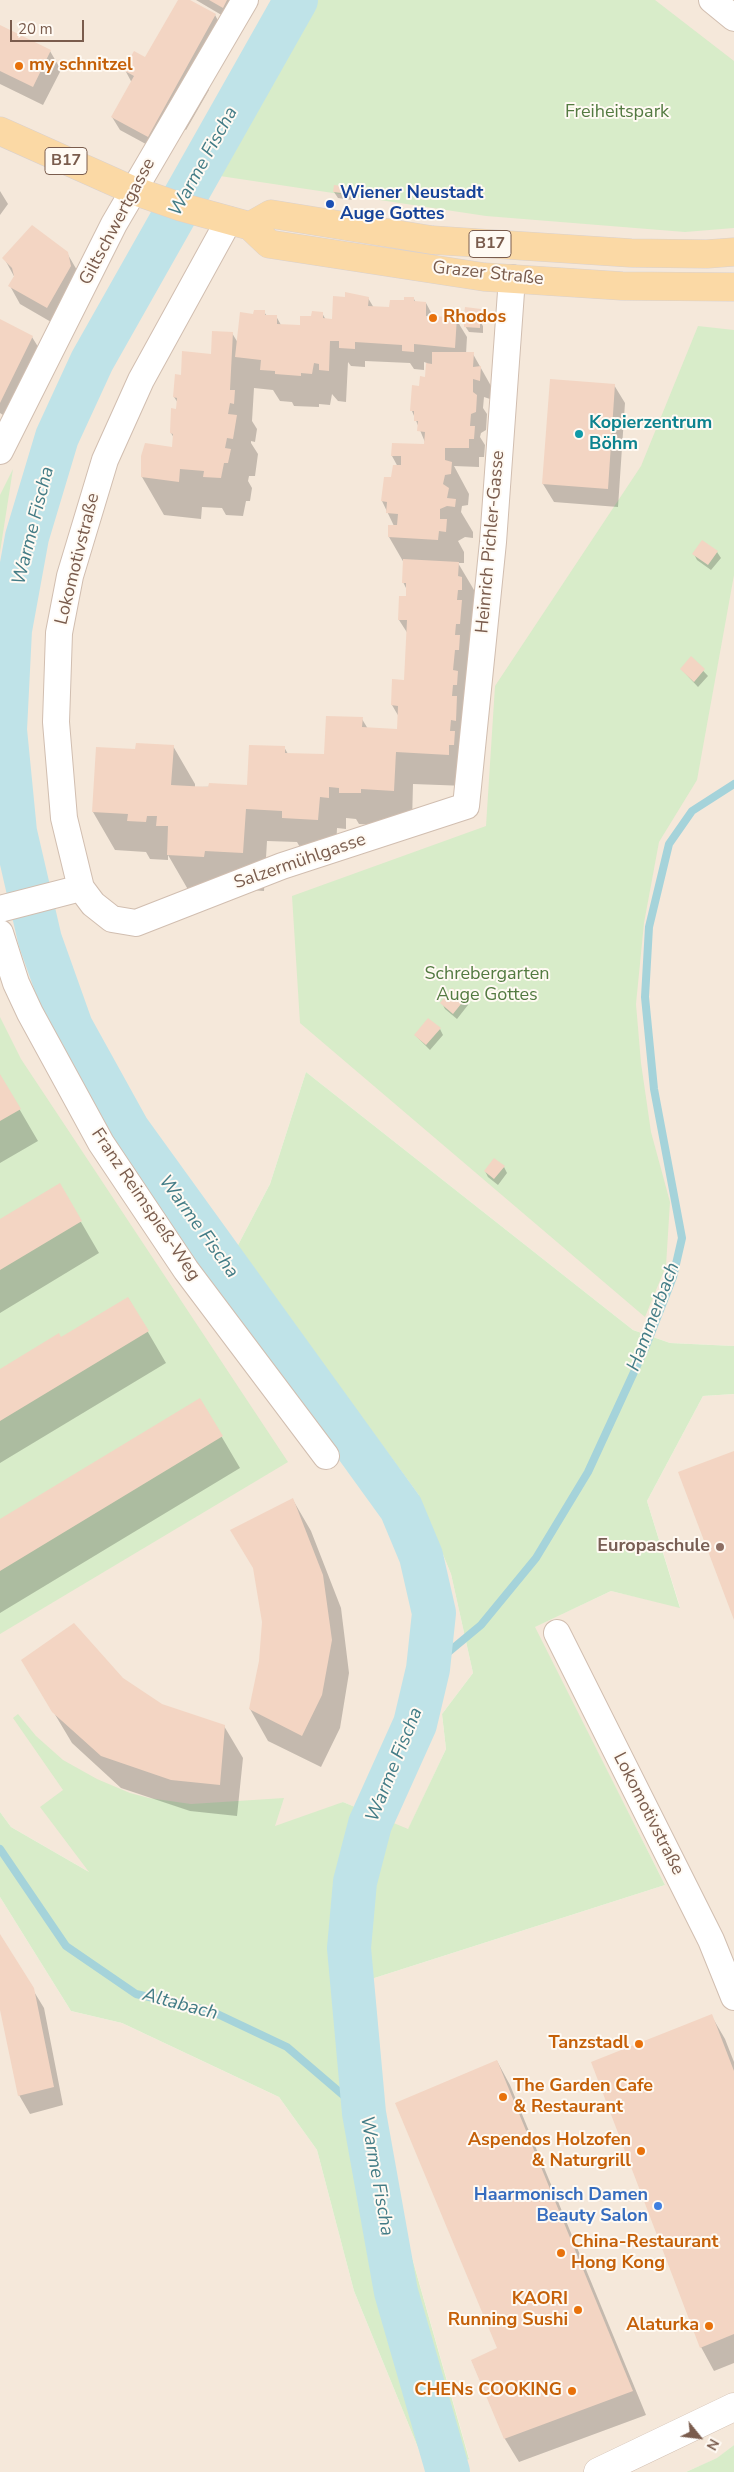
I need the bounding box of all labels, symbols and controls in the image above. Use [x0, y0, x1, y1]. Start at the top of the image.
scale bar [12, 10, 86, 42]
text: 20 m [18, 19, 53, 39]
place label: my schnitzel [29, 55, 133, 77]
marker: my schnitzel [13, 60, 25, 72]
park label: Freiheitspark [565, 102, 669, 124]
water label: Warme Fischa [165, 103, 243, 221]
road number: B17 [45, 148, 87, 175]
street label: Giltschwertgasse [75, 155, 161, 289]
place label: Wiener Neustadt Auge Gottes [340, 183, 483, 225]
marker: Wiener Neustadt Auge Gottes [324, 198, 336, 210]
road number: B17 [469, 230, 511, 258]
street label: Grazer Straße [431, 257, 545, 291]
place label: Rhodos [443, 307, 506, 329]
marker: Rhodos [427, 312, 439, 324]
place label: Kopierzentrum Böhm [589, 413, 712, 456]
marker: Kopierzentrum Böhm [573, 428, 585, 440]
street label: Heinrich Pichler-Gasse [472, 450, 510, 634]
water label: Warme Fischa [8, 464, 60, 588]
street label: Lokomotivstraße [51, 491, 105, 627]
street label: Salzermühlgasse [231, 829, 369, 895]
park label: Schrebergarten Auge Gottes [425, 964, 549, 1006]
street label: Franz Reimspieß-Weg [86, 1125, 204, 1285]
water label: Warme Fischa [153, 1171, 243, 1283]
water label: Hammerbach [623, 1259, 685, 1375]
place label: Europaschule [597, 1536, 710, 1558]
marker: Europaschule [714, 1541, 726, 1553]
water label: Warme Fischa [362, 1704, 428, 1826]
street label: Lokomotivstraße [608, 1749, 688, 1879]
water label: Altabach [140, 1984, 220, 2026]
place label: Tanzstadl [548, 2033, 629, 2055]
marker: Tanzstadl [633, 2038, 645, 2050]
place label: The Garden Cafe & Restaurant [513, 2076, 653, 2118]
marker: The Garden Cafe & Restaurant [497, 2091, 509, 2103]
water label: Warme Fischa [354, 2114, 398, 2238]
place label: Aspendos Holzofen & Naturgrill [468, 2130, 631, 2172]
marker: Aspendos Holzofen & Naturgrill [635, 2145, 647, 2157]
place label: Haarmonisch Damen Beauty Salon [474, 2185, 648, 2228]
marker: Haarmonisch Damen Beauty Salon [652, 2200, 664, 2212]
place label: China-Restaurant Hong Kong [571, 2232, 719, 2274]
marker: China-Restaurant Hong Kong [555, 2247, 567, 2259]
place label: KAORI Running Sushi [448, 2289, 568, 2332]
marker: KAORI Running Sushi [572, 2304, 584, 2316]
place label: Alaturka [626, 2315, 699, 2337]
marker: Alaturka [703, 2320, 715, 2332]
place label: CHENs COOKING [414, 2380, 562, 2402]
marker: CHENs COOKING [566, 2385, 578, 2397]
north arrow [674, 2412, 724, 2462]
text: N [702, 2435, 723, 2454]

